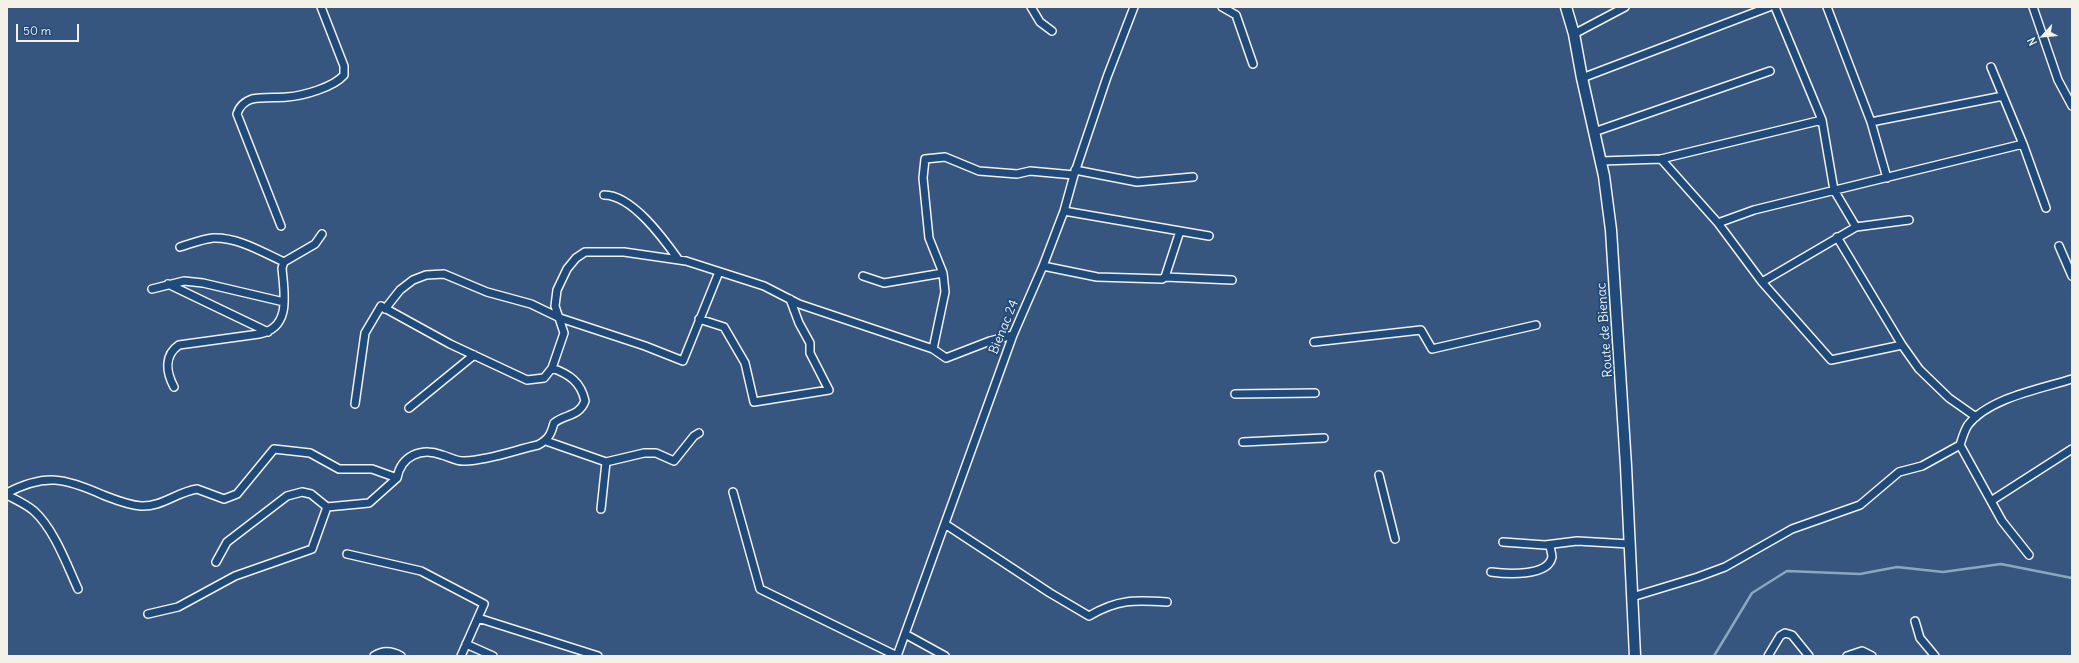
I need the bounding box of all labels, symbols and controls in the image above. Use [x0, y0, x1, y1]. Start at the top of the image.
scale bar [18, 16, 81, 42]
north arrow [2023, 16, 2063, 56]
text: 50 m [23, 23, 51, 38]
text: N [2024, 35, 2040, 48]
street label: Route de Bienac [1594, 282, 1616, 378]
street label: Bienac 24 [986, 297, 1022, 357]

